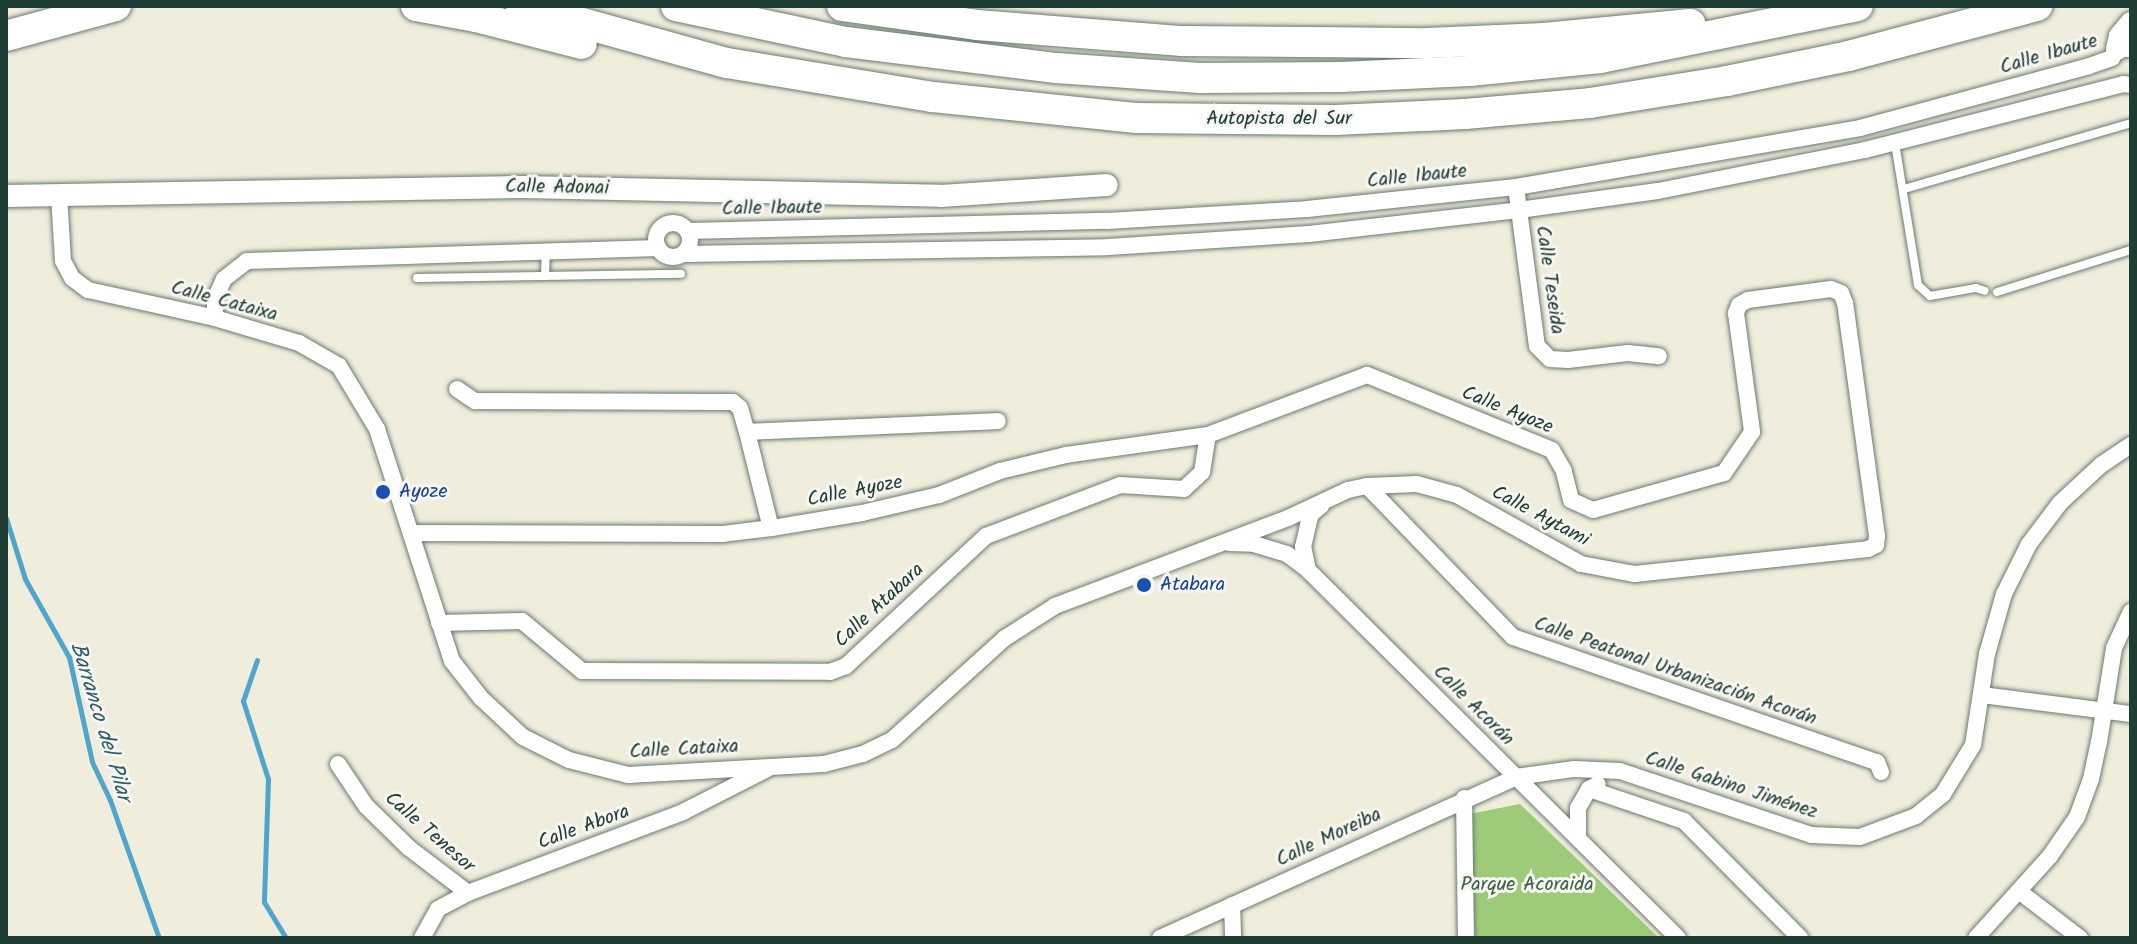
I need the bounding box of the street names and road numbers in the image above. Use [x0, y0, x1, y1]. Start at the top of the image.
street label: Calle Ibaute [1997, 30, 2101, 80]
street label: Autopista del Sur [1206, 107, 1352, 131]
street label: Calle Ibaute [1366, 160, 1468, 194]
street label: Calle Adonai [505, 175, 609, 201]
street label: Calle Ibaute [721, 196, 823, 222]
street label: Calle Teseida [1529, 224, 1569, 336]
street label: Calle Cataixa [168, 276, 280, 328]
street label: Calle Ayoze [1458, 382, 1556, 440]
street label: Calle Ayoze [805, 471, 905, 513]
street label: Calle Aytami [1487, 481, 1593, 553]
street label: Calle Atabara [830, 559, 930, 653]
street label: Calle Peatonal Urbanización Acorán [1530, 612, 1820, 732]
street label: Calle Acorán [1427, 660, 1519, 752]
street label: Calle Cataixa [629, 735, 739, 765]
street label: Calle Gabino Jiménez [1642, 747, 1820, 825]
street label: Calle Tenesor [379, 787, 479, 879]
street label: Calle Abora [535, 800, 633, 856]
street label: Calle Moreiba [1273, 803, 1385, 873]

